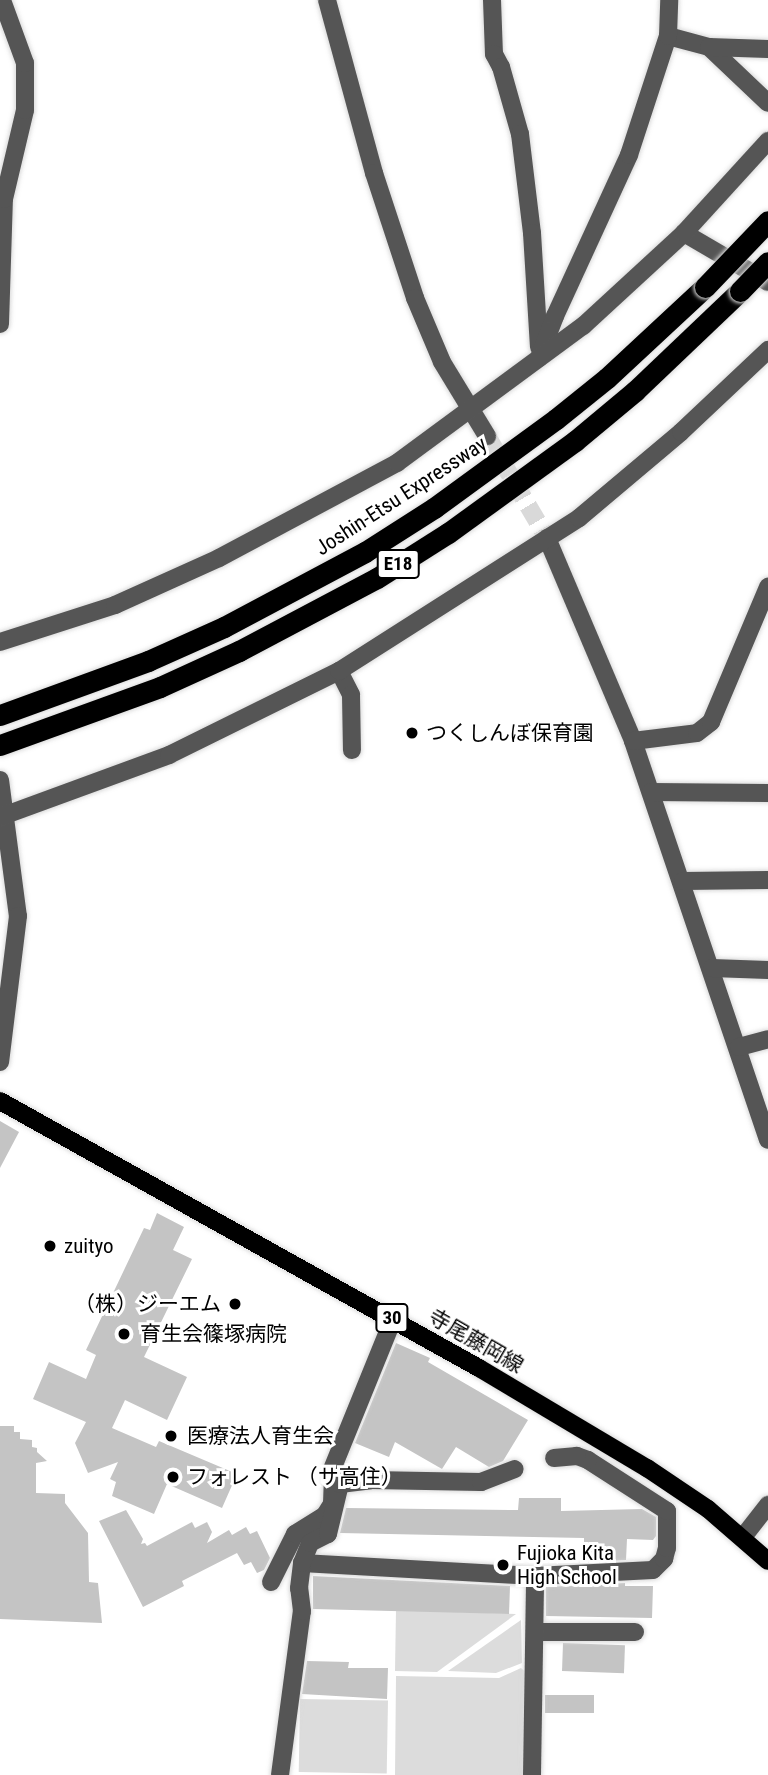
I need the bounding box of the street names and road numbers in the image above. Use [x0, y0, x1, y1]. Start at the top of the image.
street label: Joshin-Etsu Expressway [311, 431, 491, 561]
road number: E18 [375, 548, 421, 580]
road number: 30 [374, 1302, 410, 1334]
street label: 寺尾藤岡線 [424, 1304, 528, 1378]

